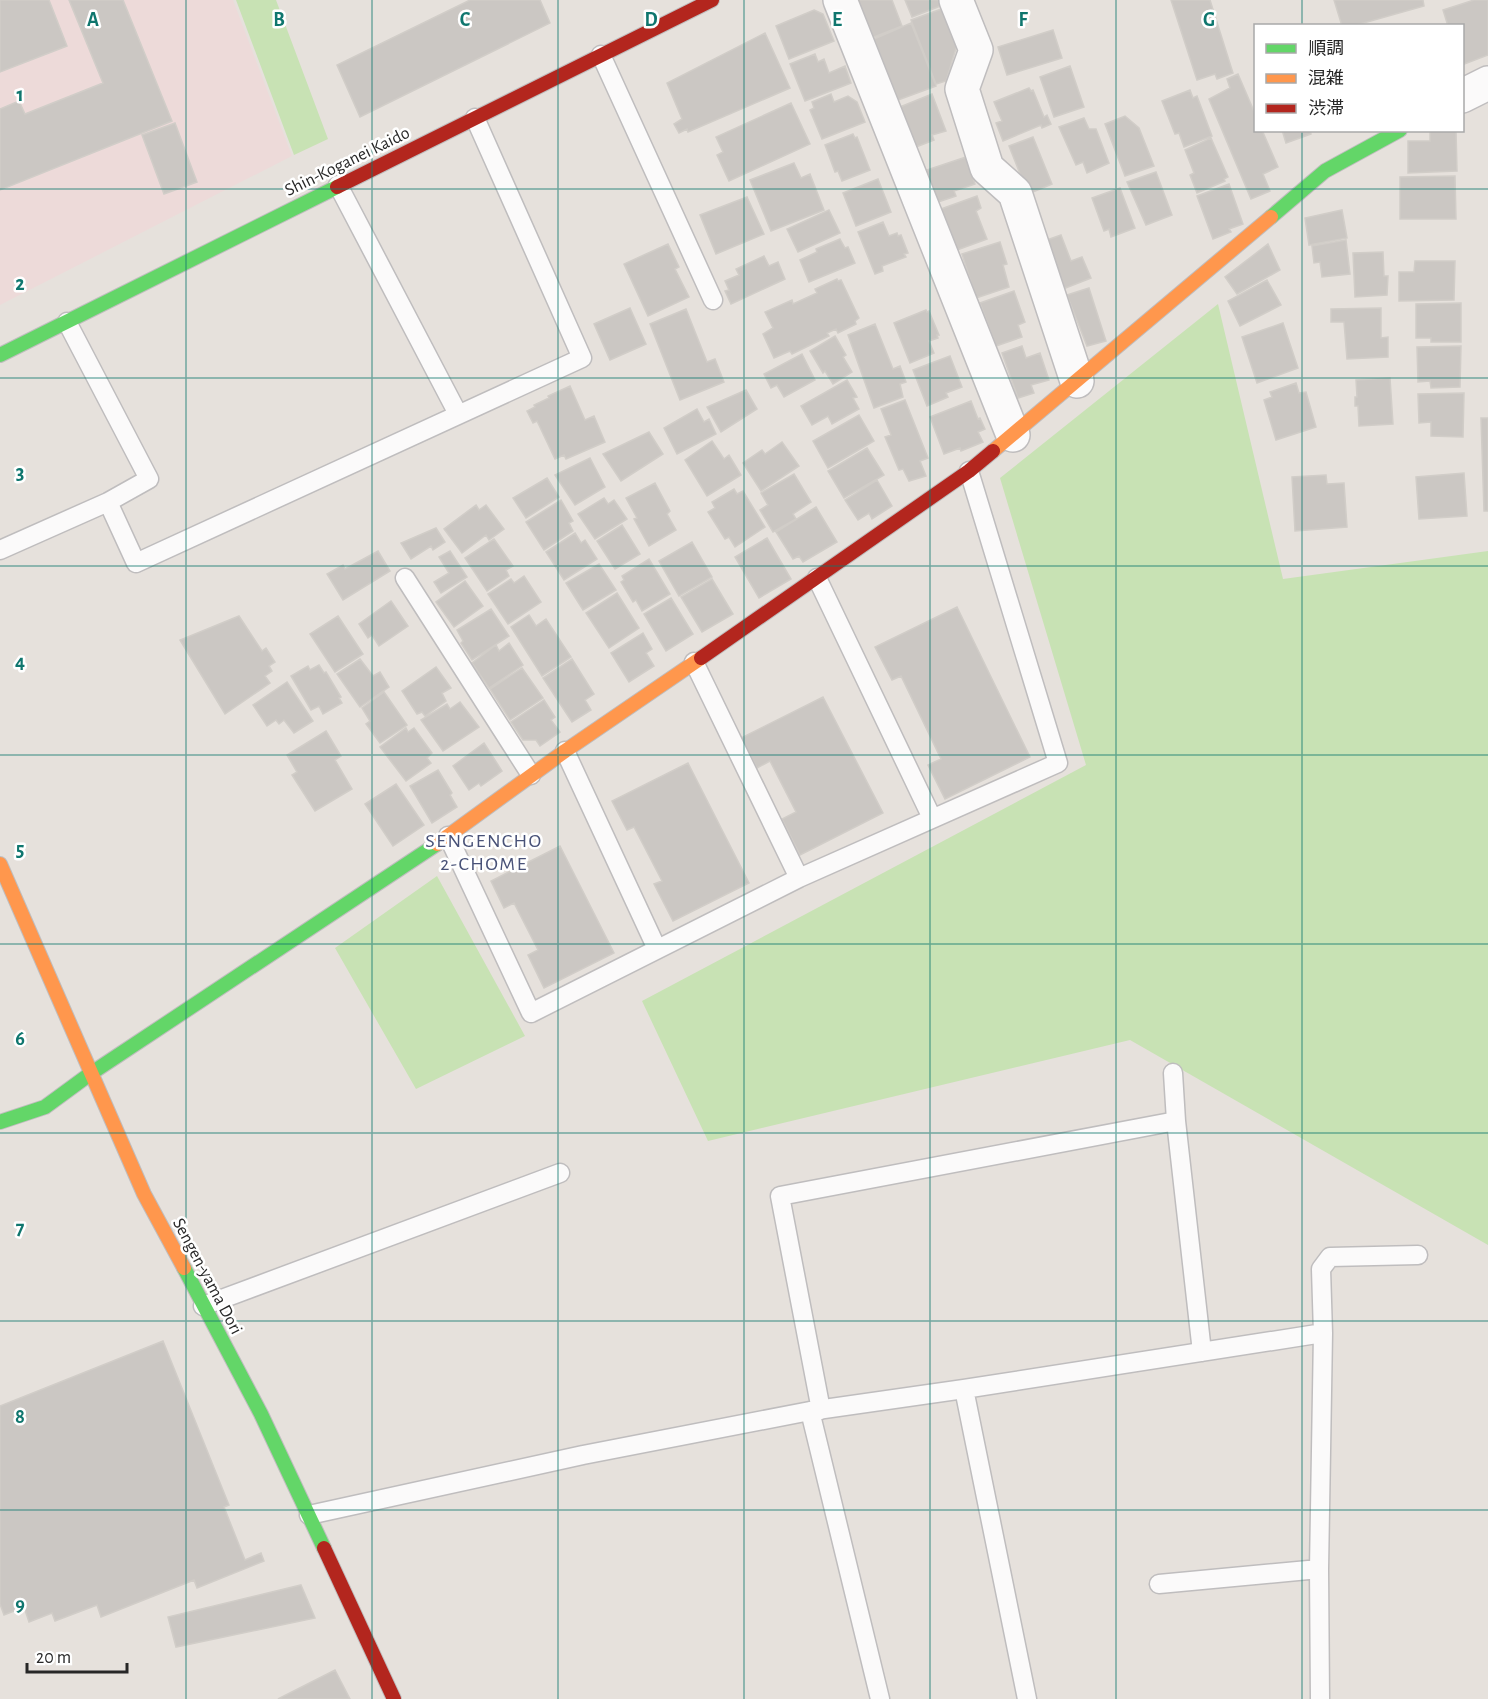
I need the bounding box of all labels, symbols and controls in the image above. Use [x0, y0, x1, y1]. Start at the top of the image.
text: A [87, 10, 99, 30]
text: B [273, 10, 285, 30]
text: C [460, 10, 471, 30]
text: D [644, 10, 658, 30]
text: E [832, 10, 842, 30]
text: F [1018, 10, 1028, 30]
text: G [1203, 10, 1215, 30]
legend [1254, 24, 1464, 132]
text: 順調 [1308, 40, 1344, 58]
text: 混雑 [1308, 68, 1344, 88]
text: 1 [16, 85, 24, 105]
text: 渋滞 [1308, 99, 1344, 118]
street label: Shin-Koganei Kaido [282, 124, 413, 200]
text: 2 [15, 274, 25, 294]
text: 3 [16, 463, 24, 483]
text: 4 [15, 652, 25, 672]
district label: SENGENCHO 2-CHOME [425, 831, 543, 874]
text: 5 [16, 840, 24, 860]
text: 6 [15, 1029, 25, 1049]
street label: Sengen-yama Dori [169, 1215, 245, 1338]
text: 7 [16, 1218, 25, 1238]
text: 8 [15, 1407, 25, 1427]
text: 9 [15, 1595, 25, 1615]
scale bar [27, 1636, 128, 1674]
text: 20 m [36, 1649, 71, 1667]

